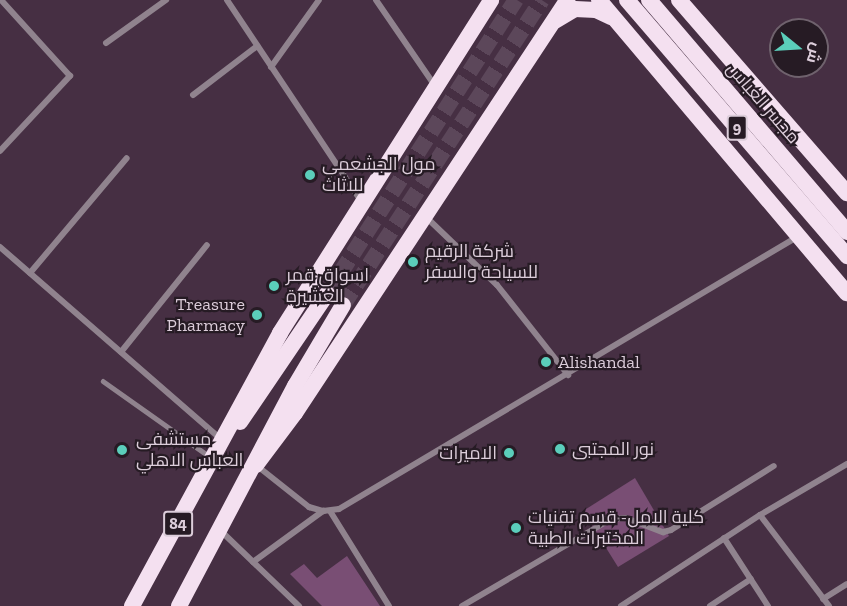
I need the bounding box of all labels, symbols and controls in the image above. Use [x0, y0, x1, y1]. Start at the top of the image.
north arrow [769, 18, 829, 78]
text: ش [802, 40, 827, 66]
street label: مجسر العباس [722, 58, 804, 148]
road number: 9 [726, 115, 748, 141]
place label: مول الجشعمي للاثاث [322, 154, 436, 196]
marker: مول الجشعمي للاثاث [303, 168, 317, 182]
place label: شركة الرقيم للسياحة والسفر [425, 241, 538, 284]
marker: شركة الرقيم للسياحة والسفر [406, 255, 420, 269]
place label: اسواق قمر العشيرة [286, 265, 369, 308]
marker: اسواق قمر العشيرة [267, 279, 281, 293]
place label: Treasure Pharmacy [167, 294, 245, 336]
marker: Treasure Pharmacy [250, 308, 264, 322]
place label: Alishandal [558, 351, 640, 373]
marker: Alishandal [539, 355, 553, 369]
place label: مستشفى العباس الاهلي [136, 429, 243, 472]
place label: نور المجتبى [572, 438, 654, 460]
marker: مستشفى العباس الاهلي [113, 441, 131, 459]
place label: الاميرات [439, 442, 497, 464]
marker: نور المجتبى [553, 442, 567, 456]
marker: الاميرات [502, 446, 516, 460]
place label: كلية الامل- قسم تقنيات المختبرات الطبية [528, 507, 704, 550]
road number: 84 [163, 511, 193, 537]
marker: كلية الامل- قسم تقنيات المختبرات الطبية [509, 521, 523, 535]

